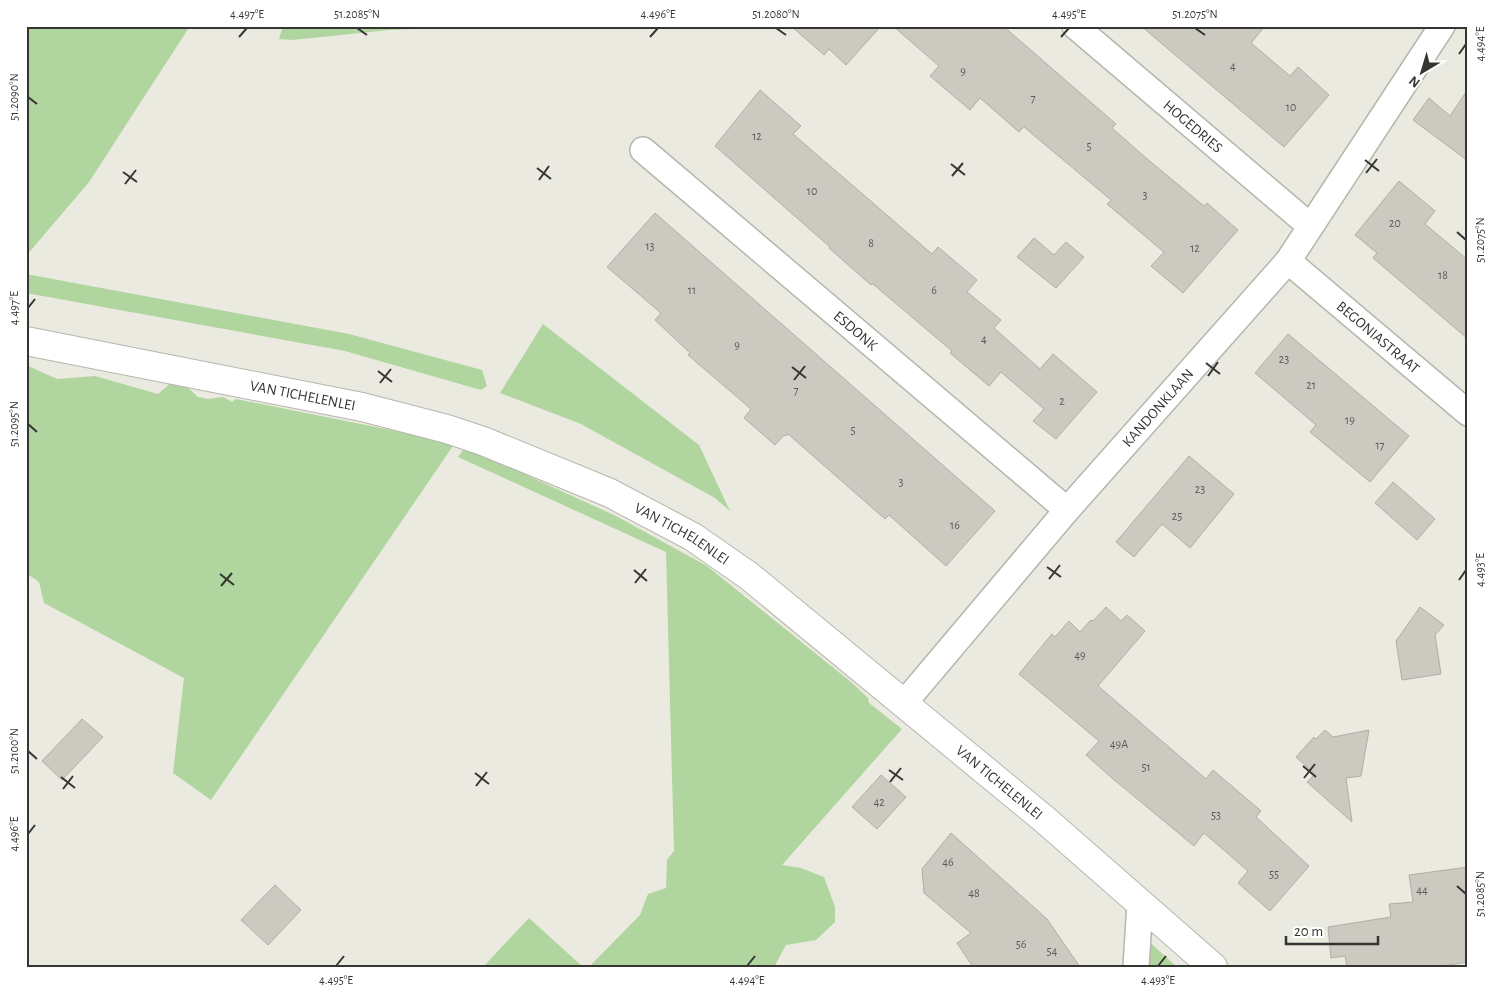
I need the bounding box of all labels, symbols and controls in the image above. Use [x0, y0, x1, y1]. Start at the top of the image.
text: 4.497°E [230, 8, 264, 20]
text: 51.2085°N [334, 8, 380, 20]
text: 4.496°E [641, 8, 676, 20]
text: 51.2080°N [752, 8, 800, 20]
text: 4.495°E [1052, 8, 1086, 20]
text: 51.2075°N [1172, 8, 1218, 20]
text: 4.494°E [1474, 26, 1486, 62]
north arrow [1396, 48, 1446, 98]
house number: 4 [1230, 60, 1236, 72]
house number: 9 [960, 65, 966, 77]
text: 51.2090°N [8, 73, 20, 121]
text: N [1406, 73, 1423, 90]
house number: 7 [1030, 92, 1036, 104]
street label: HOGEDRIES [1160, 98, 1225, 156]
house number: 10 [1286, 101, 1296, 113]
house number: 12 [752, 130, 762, 142]
house number: 5 [1086, 140, 1092, 152]
house number: 10 [807, 185, 817, 197]
house number: 3 [1143, 189, 1148, 201]
house number: 20 [1389, 217, 1401, 229]
text: 51.2075°N [1474, 217, 1486, 263]
house number: 8 [868, 237, 874, 249]
house number: 13 [645, 240, 655, 252]
house number: 12 [1190, 242, 1200, 254]
house number: 18 [1438, 269, 1448, 281]
house number: 11 [688, 284, 696, 296]
house number: 6 [931, 284, 937, 296]
text: 4.497°E [8, 291, 20, 325]
street label: BEGONIASTRAAT [1334, 299, 1423, 377]
street label: ESDONK [831, 308, 881, 354]
house number: 4 [981, 333, 987, 345]
house number: 9 [734, 339, 740, 351]
house number: 23 [1279, 353, 1289, 365]
street label: KANDONKLAAN [1120, 366, 1197, 450]
street label: VAN TICHELENLEI [249, 378, 357, 414]
house number: 21 [1306, 379, 1316, 391]
house number: 7 [793, 384, 799, 396]
house number: 2 [1059, 395, 1065, 407]
text: 51.2095°N [8, 401, 20, 447]
house number: 19 [1345, 414, 1355, 426]
house number: 5 [850, 424, 856, 436]
house number: 17 [1375, 439, 1385, 451]
house number: 3 [899, 476, 904, 488]
house number: 23 [1195, 483, 1205, 495]
street label: VAN TICHELENLEI [632, 500, 732, 568]
house number: 25 [1172, 510, 1182, 522]
house number: 16 [950, 519, 960, 531]
text: 4.493°E [1474, 553, 1486, 587]
house number: 49 [1074, 649, 1086, 661]
text: 51.2100°N [8, 728, 20, 774]
house number: 49A [1110, 738, 1128, 750]
street label: VAN TICHELENLEI [953, 743, 1045, 823]
house number: 51 [1141, 761, 1151, 773]
house number: 42 [873, 796, 885, 808]
house number: 53 [1211, 809, 1221, 821]
text: 4.496°E [8, 816, 20, 851]
house number: 46 [942, 856, 954, 868]
house number: 55 [1269, 868, 1279, 880]
text: 51.2085°N [1474, 871, 1486, 917]
house number: 44 [1416, 884, 1428, 896]
house number: 48 [968, 887, 980, 899]
scale bar [1286, 913, 1379, 945]
text: 20 m [1294, 924, 1323, 939]
house number: 56 [1016, 938, 1027, 950]
house number: 54 [1047, 945, 1058, 957]
text: 4.495°E [319, 974, 353, 986]
text: 4.494°E [729, 974, 765, 986]
text: 4.493°E [1141, 974, 1175, 986]

